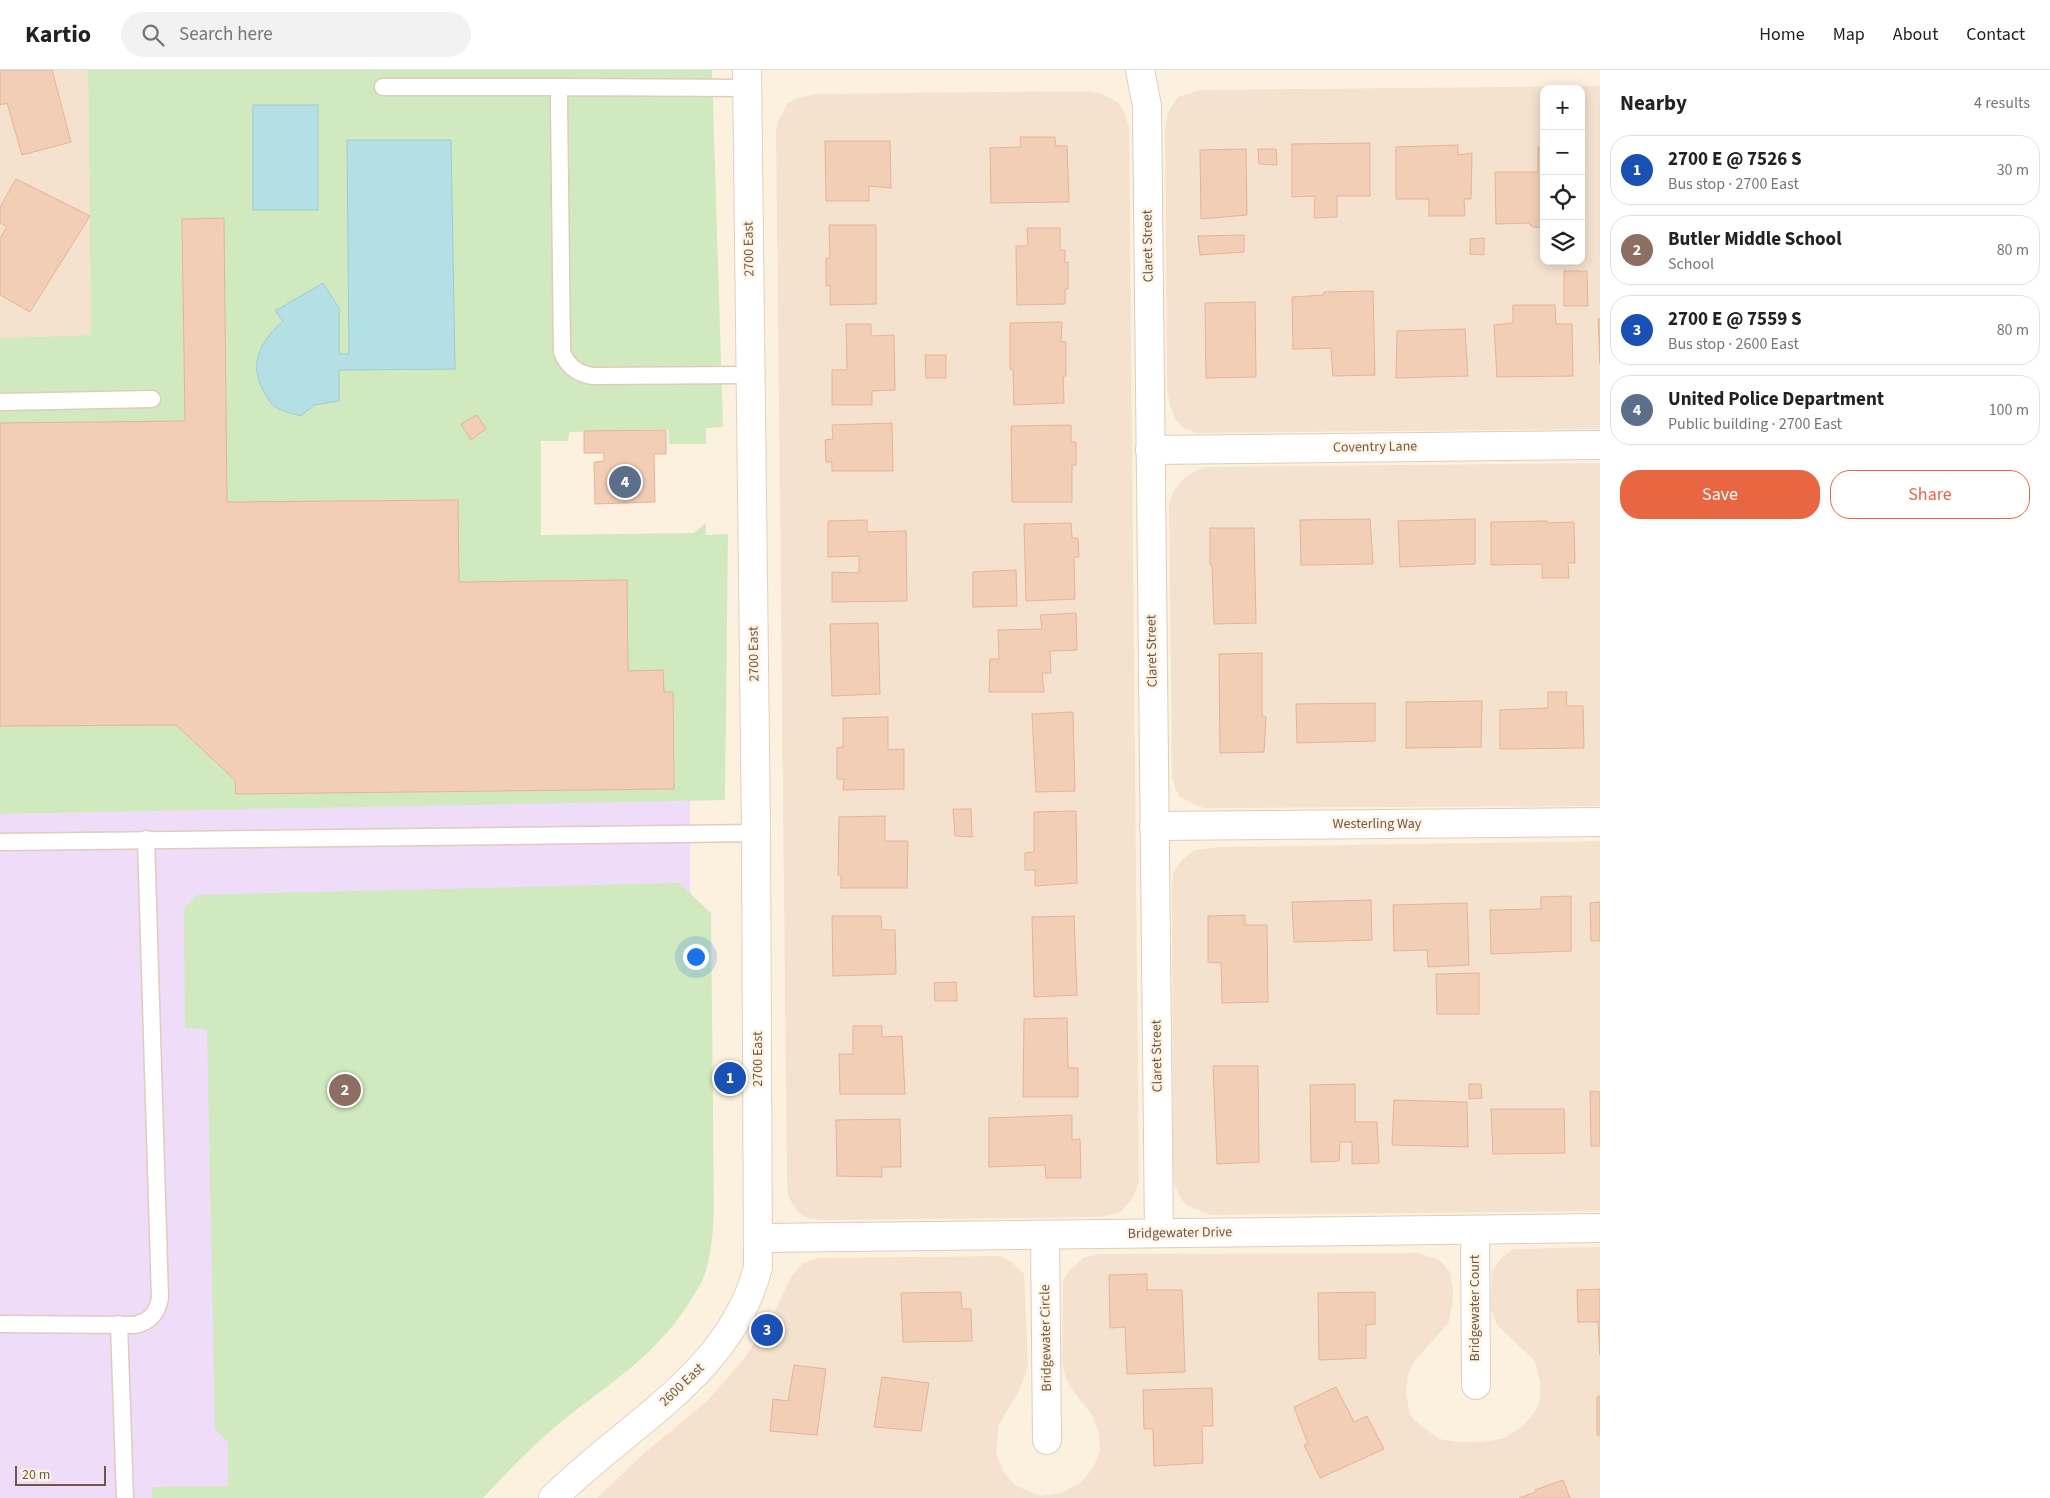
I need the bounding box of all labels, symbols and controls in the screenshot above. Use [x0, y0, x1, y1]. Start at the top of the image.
search box [121, 12, 471, 57]
text: Kartio [25, 17, 91, 52]
icon: search [139, 21, 167, 49]
text: Search here [179, 21, 273, 48]
text: Home [1759, 22, 1805, 47]
text: Map [1833, 22, 1865, 47]
text: About [1893, 22, 1938, 47]
text: Contact [1966, 22, 2025, 47]
map controls [1540, 85, 1585, 265]
button: + [1540, 85, 1585, 130]
text: Nearby [1620, 88, 1687, 118]
text: 4 results [1974, 92, 2030, 114]
button: − [1540, 130, 1585, 175]
text: 2700 E @ 7526 S [1668, 146, 1802, 173]
text: 1 [1633, 159, 1641, 181]
text: 30 m [1997, 159, 2029, 181]
text: Bus stop · 2700 East [1668, 173, 1799, 195]
button: locate [1540, 175, 1585, 220]
street label: Claret Street [1137, 209, 1159, 283]
button: layers [1540, 220, 1585, 265]
street label: 2700 East [739, 221, 759, 277]
text: Butler Middle School [1668, 226, 1842, 253]
text: 2 [1633, 239, 1641, 261]
text: 80 m [1997, 239, 2029, 261]
text: School [1668, 253, 1714, 275]
text: 2700 E @ 7559 S [1668, 306, 1802, 333]
text: 3 [1633, 319, 1641, 341]
text: 80 m [1997, 319, 2029, 341]
text: Bus stop · 2600 East [1668, 333, 1799, 355]
text: United Police Department [1668, 386, 1884, 413]
text: 4 [1633, 399, 1641, 421]
text: 100 m [1989, 399, 2029, 421]
text: Public building · 2700 East [1668, 413, 1842, 435]
street label: Coventry Lane [1333, 436, 1417, 458]
pin: 4 [609, 463, 641, 501]
button: Save [1620, 470, 1820, 519]
button: Share [1830, 470, 2030, 519]
street label: Claret Street [1141, 614, 1163, 688]
street label: 2700 East [744, 626, 764, 682]
street label: Westerling Way [1333, 814, 1422, 834]
your location [683, 944, 709, 970]
street label: Claret Street [1146, 1019, 1168, 1093]
street label: 2700 East [748, 1031, 768, 1087]
pin: 1 [714, 1059, 746, 1097]
pin: 2 [329, 1071, 361, 1109]
street label: Bridgewater Drive [1128, 1222, 1232, 1244]
street label: Bridgewater Court [1465, 1254, 1485, 1361]
street label: Bridgewater Circle [1035, 1284, 1057, 1392]
pin: 3 [751, 1311, 783, 1349]
street label: 2600 East [655, 1358, 709, 1411]
scale bar [15, 1463, 106, 1486]
text: 20 m [22, 1465, 50, 1485]

